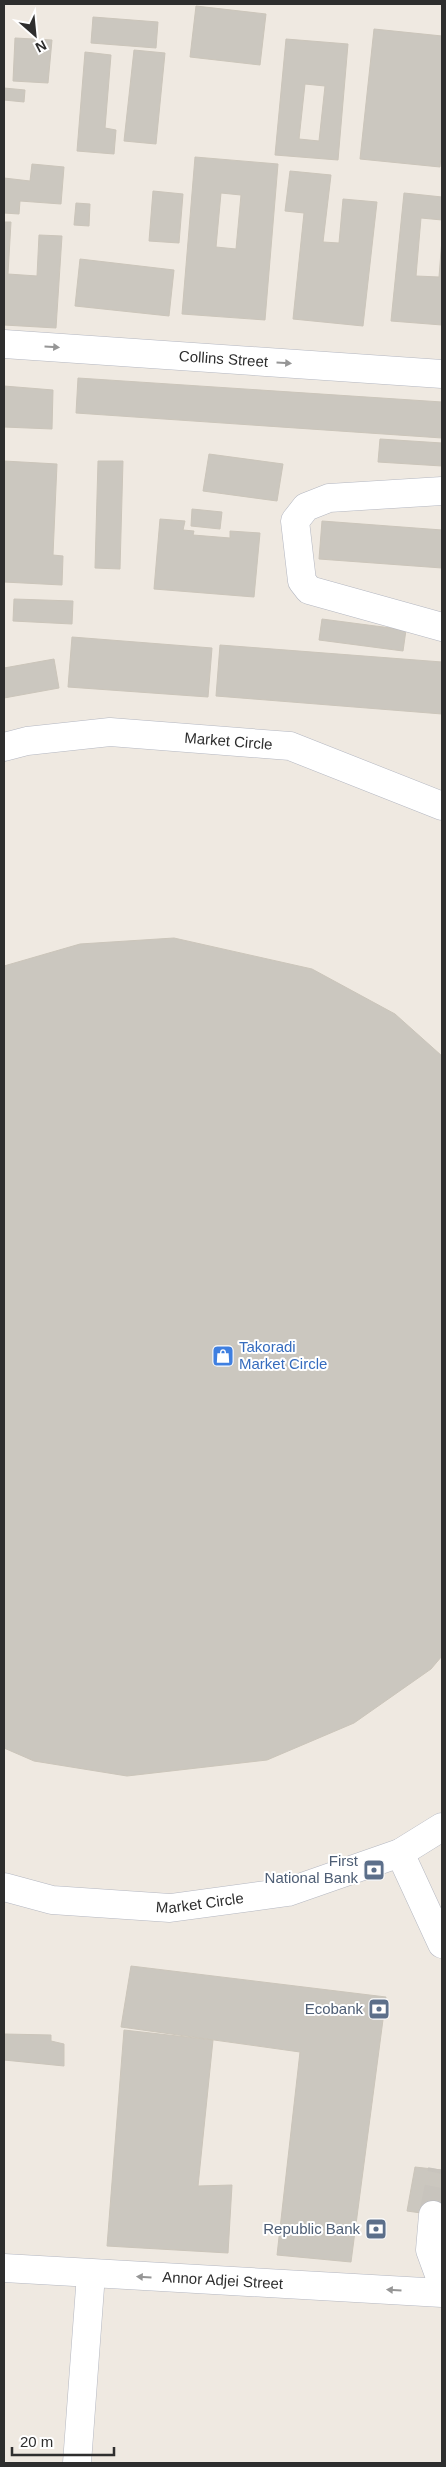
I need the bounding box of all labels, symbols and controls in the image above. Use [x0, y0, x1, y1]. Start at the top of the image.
north arrow [10, 10, 60, 60]
text: N [33, 37, 49, 56]
one-way arrow [45, 344, 61, 352]
street label: Collins Street [178, 347, 269, 370]
one-way arrow [277, 359, 293, 367]
street label: Market Circle [184, 729, 273, 753]
place label: Takoradi Market Circle [239, 1338, 327, 1372]
shop icon: Takoradi Market Circle [211, 1344, 235, 1368]
place label: First National Bank [265, 1852, 359, 1886]
bank icon: First National Bank [362, 1858, 386, 1882]
street label: Market Circle [155, 1889, 245, 1916]
bank icon: Ecobank [367, 1997, 391, 2021]
place label: Ecobank [305, 2000, 363, 2017]
bank icon: Republic Bank [364, 2217, 388, 2241]
place label: Republic Bank [263, 2220, 360, 2237]
street label: Annor Adjei Street [162, 2268, 284, 2292]
one-way arrow [136, 2273, 152, 2281]
one-way arrow [385, 2286, 401, 2294]
scale bar [12, 2424, 115, 2456]
text: 20 m [20, 2433, 53, 2450]

